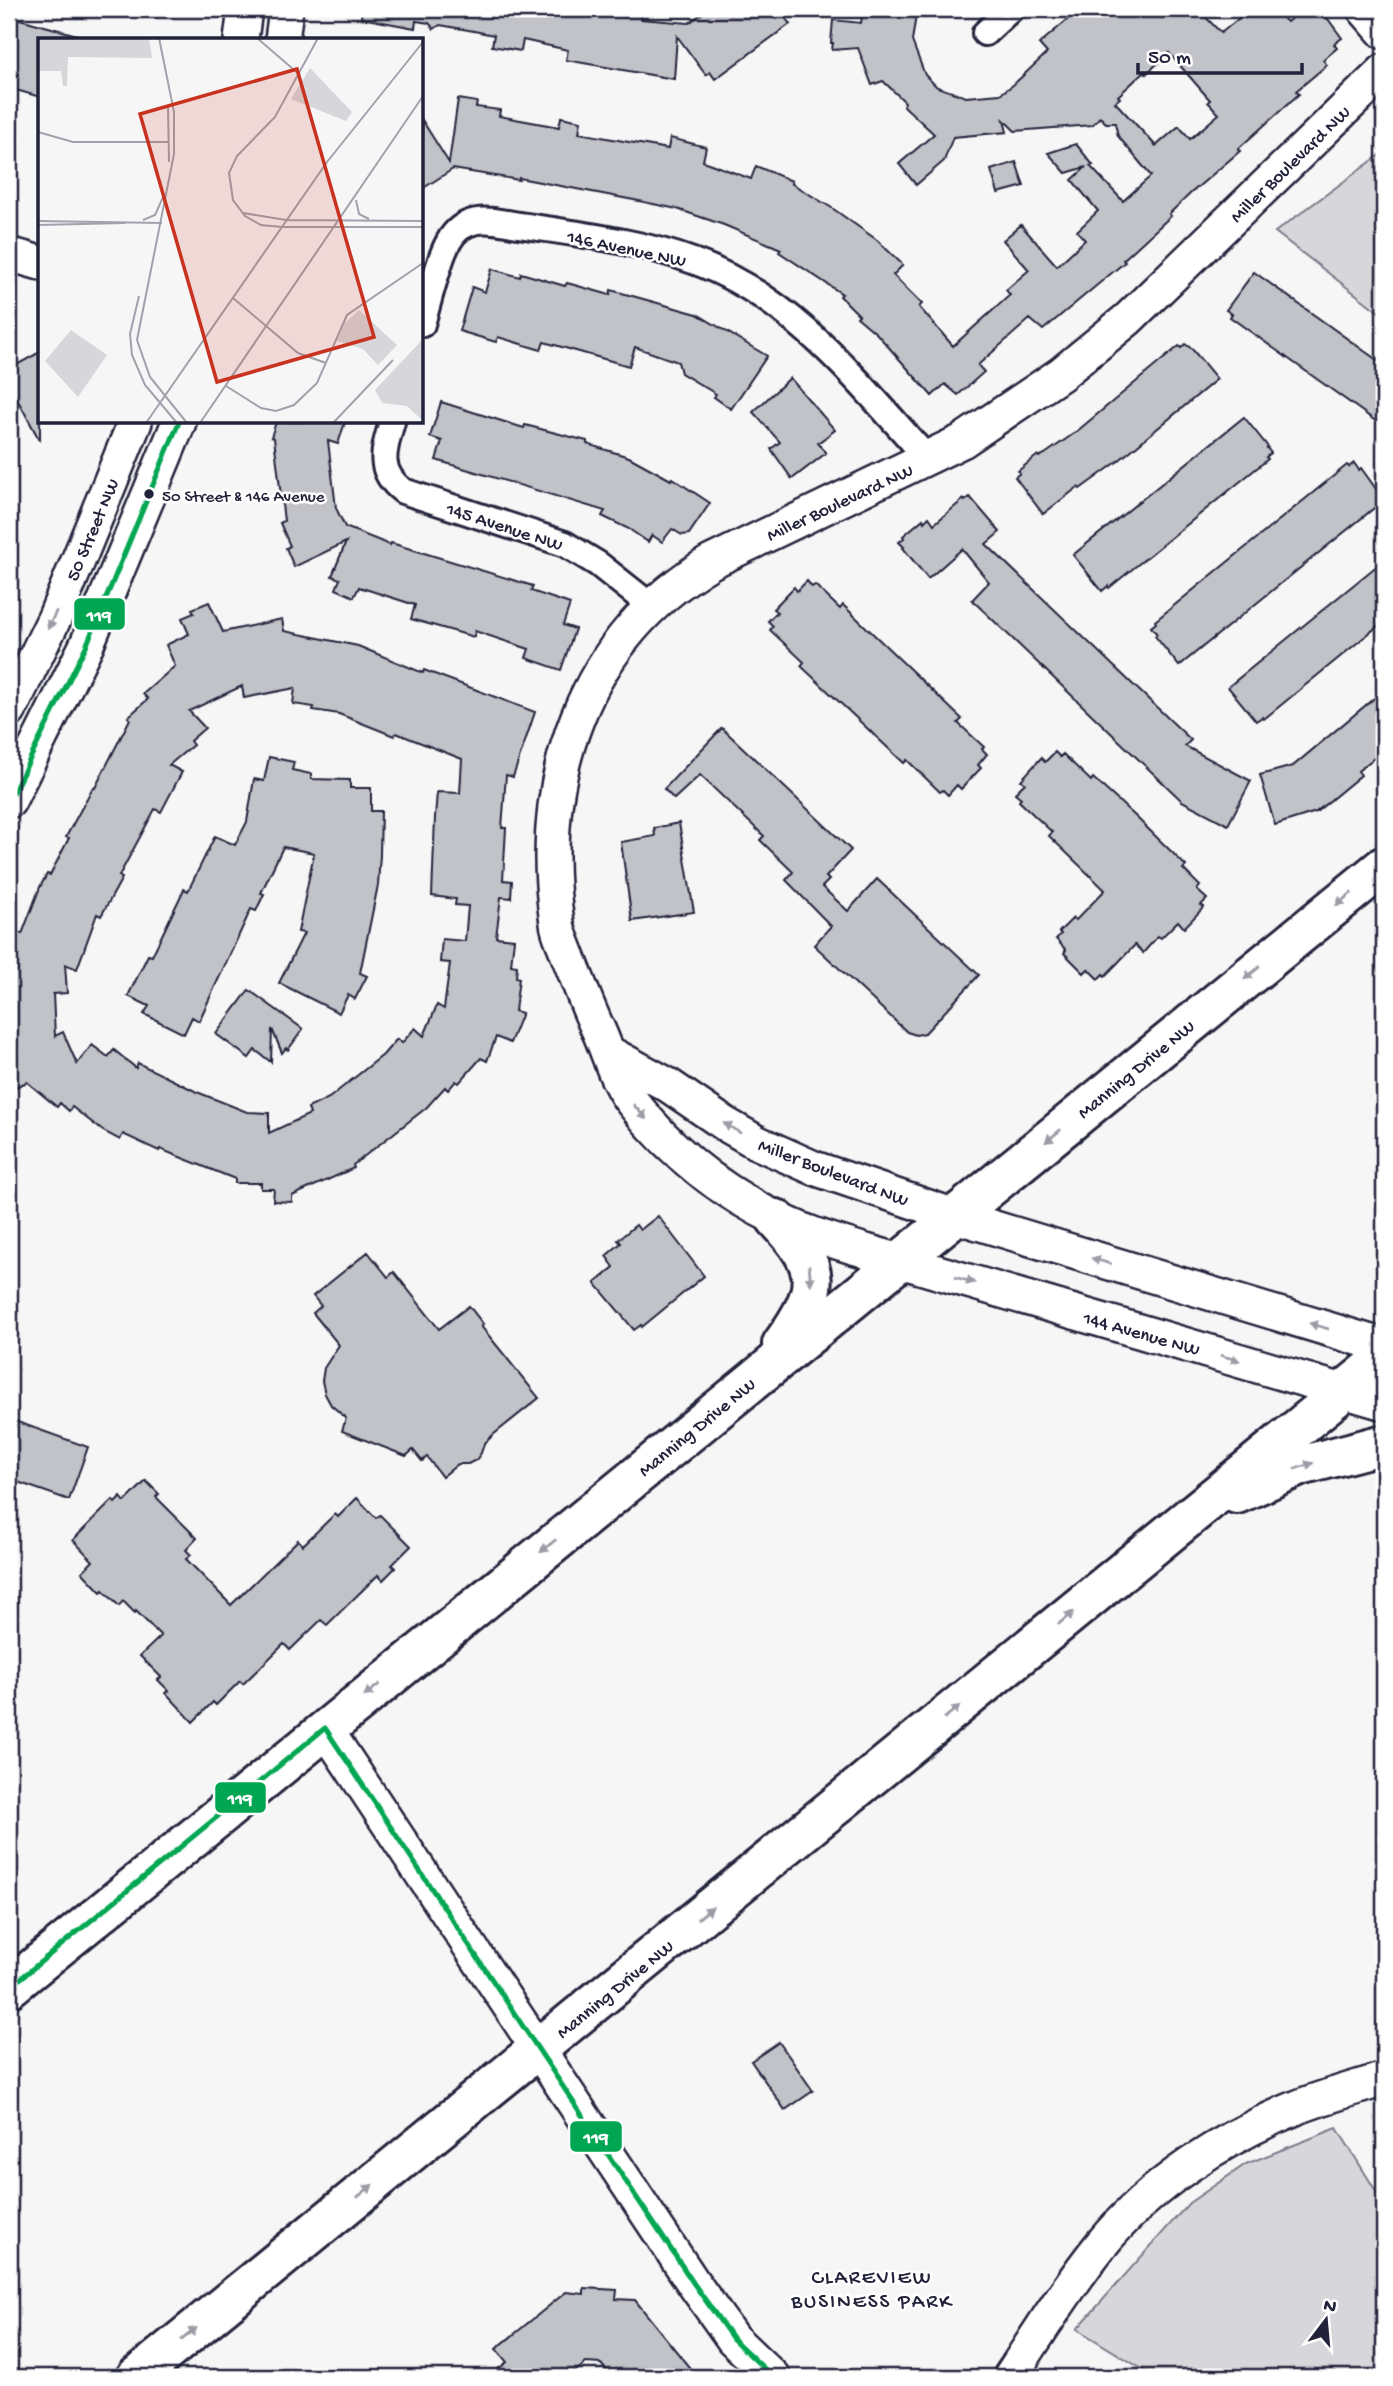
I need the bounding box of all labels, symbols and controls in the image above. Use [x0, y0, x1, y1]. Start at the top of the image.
scale bar [1138, 32, 1302, 76]
inset map [38, 38, 424, 424]
text: 50 m [1148, 47, 1191, 72]
street label: Miller Boulevard NW [1226, 102, 1357, 229]
street label: 146 Avenue NW [564, 226, 688, 274]
street label: Miller Boulevard NW [764, 460, 917, 548]
street label: 50 Street NW [62, 476, 126, 585]
marker: 50 Street & 146 Avenue [142, 487, 156, 501]
place label: 50 Street & 146 Avenue [162, 488, 325, 508]
street label: 145 Avenue NW [442, 498, 565, 558]
line badge: 119 [73, 597, 126, 631]
text: 119 [86, 606, 112, 629]
one-way arrow [47, 610, 58, 631]
one-way arrow [1335, 891, 1353, 905]
one-way arrow [1244, 965, 1261, 980]
street label: Manning Drive NW [1074, 1016, 1201, 1125]
one-way arrow [632, 1103, 648, 1120]
one-way arrow [723, 1122, 742, 1134]
one-way arrow [1044, 1128, 1062, 1143]
street label: Miller Boulevard NW [754, 1135, 911, 1213]
one-way arrow [1090, 1255, 1111, 1265]
one-way arrow [805, 1264, 816, 1286]
one-way arrow [954, 1276, 975, 1286]
street label: 144 Avenue NW [1079, 1307, 1202, 1363]
one-way arrow [1308, 1321, 1329, 1331]
one-way arrow [1220, 1353, 1241, 1363]
street label: Manning Drive NW [635, 1374, 762, 1483]
one-way arrow [1294, 1460, 1315, 1471]
one-way arrow [540, 1538, 557, 1553]
one-way arrow [1058, 1611, 1075, 1626]
one-way arrow [363, 1682, 380, 1697]
one-way arrow [942, 1704, 960, 1719]
line badge: 119 [214, 1781, 267, 1814]
text: 119 [227, 1789, 253, 1812]
one-way arrow [695, 1906, 713, 1921]
street label: Manning Drive NW [553, 1936, 680, 2045]
line badge: 119 [569, 2120, 623, 2153]
text: 119 [583, 2128, 609, 2151]
one-way arrow [356, 2183, 374, 2198]
district label: CLAREVIEW BUSINESS PARK [790, 2267, 953, 2316]
north arrow [1292, 2284, 1362, 2354]
text: N [1321, 2294, 1339, 2320]
one-way arrow [180, 2327, 197, 2342]

